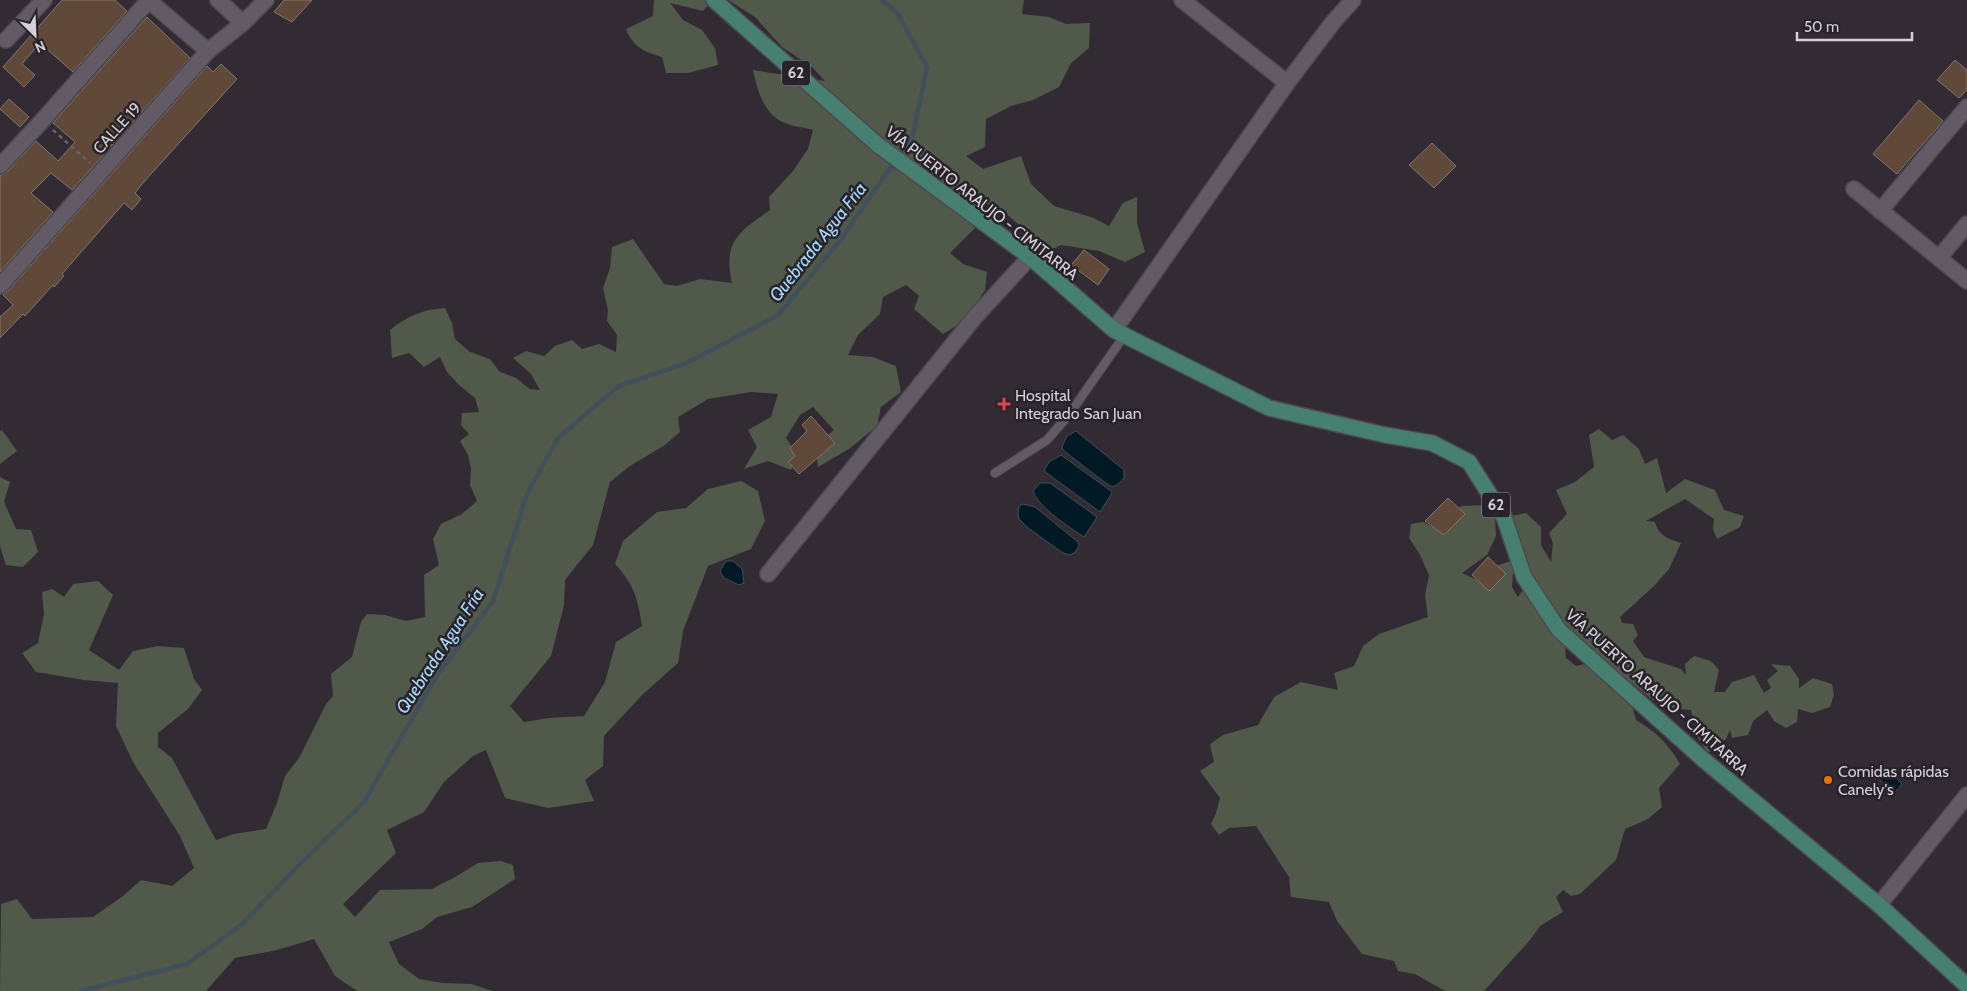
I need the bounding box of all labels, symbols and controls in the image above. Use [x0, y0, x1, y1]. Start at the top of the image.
north arrow [10, 10, 60, 60]
scale bar [1797, 10, 1912, 42]
text: 50 m [1804, 18, 1839, 36]
text: N [32, 37, 48, 57]
road number: 62 [782, 60, 810, 86]
street label: CALLE 19 [89, 98, 145, 158]
street label: VÍA PUERTO ARAUJO - CIMITARRA [882, 122, 1082, 284]
water label: Quebrada Agua Fría [765, 178, 871, 306]
place label: Hospital Integrado San Juan [1015, 386, 1142, 423]
marker: Hospital Integrado San Juan [997, 397, 1011, 411]
road number: 62 [1482, 492, 1510, 518]
water label: Quebrada Agua Fría [391, 584, 489, 718]
street label: VÍA PUERTO ARAUJO - CIMITARRA [1562, 605, 1752, 779]
place label: Comidas rápidas Canely's [1838, 762, 1949, 799]
marker: Comidas rápidas Canely's [1822, 774, 1834, 786]

